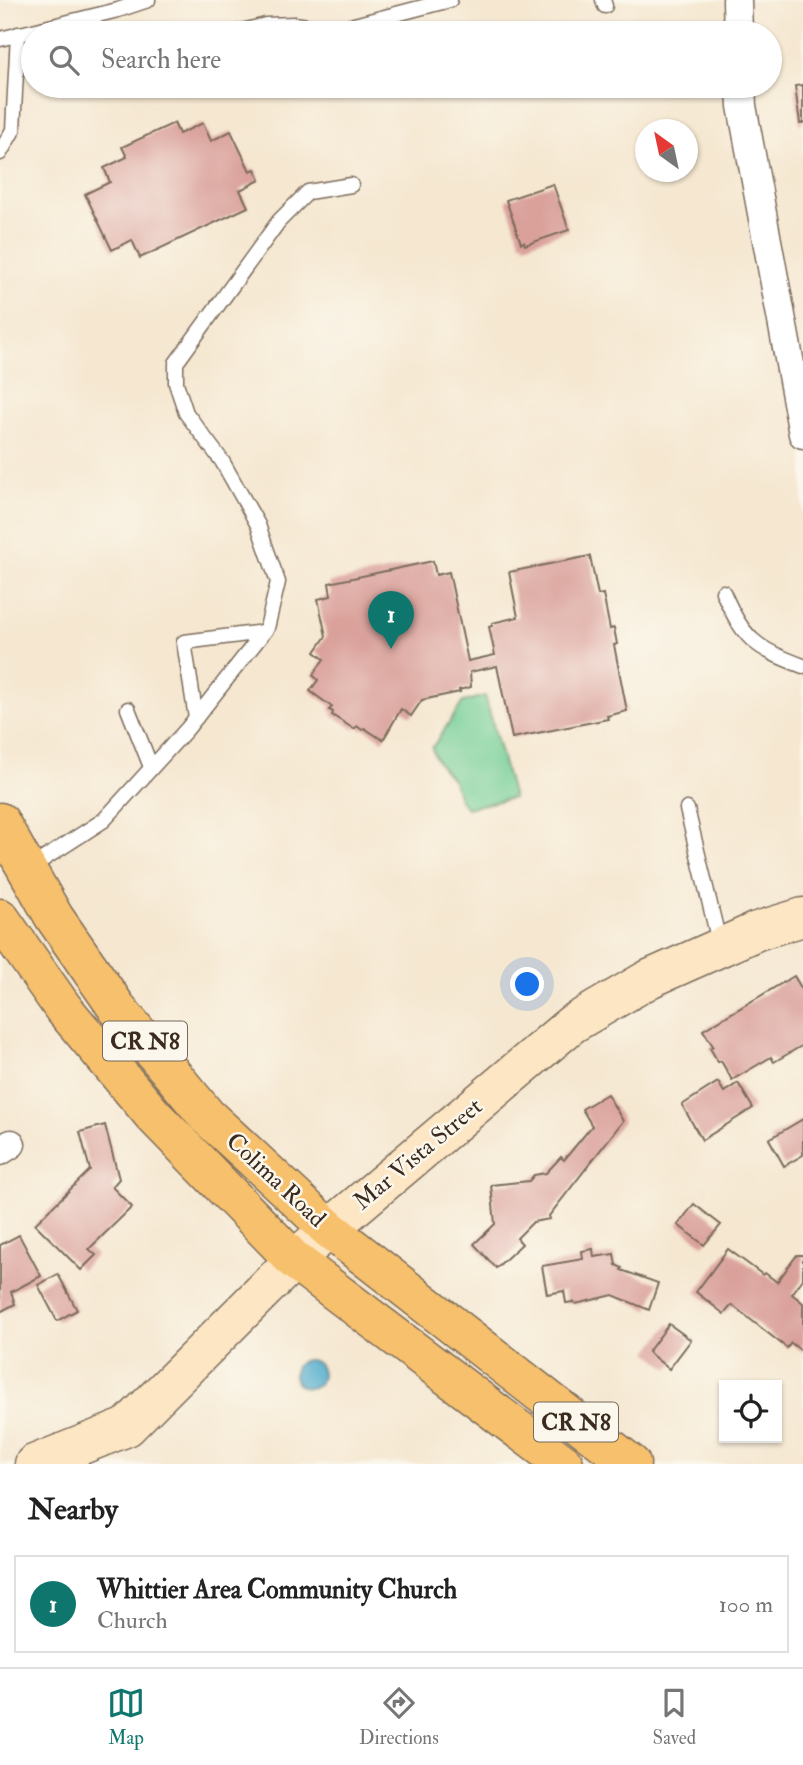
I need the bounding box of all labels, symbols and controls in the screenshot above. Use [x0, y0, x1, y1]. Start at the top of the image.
search box [21, 21, 782, 98]
icon: search [45, 41, 83, 79]
text: Search here [101, 44, 221, 76]
north arrow [635, 119, 698, 182]
pin: 1 [368, 591, 414, 649]
your location [510, 967, 544, 1001]
road number: CR N8 [103, 1022, 187, 1060]
street label: Mar Vista Street [347, 1091, 489, 1217]
street label: Colima Road [220, 1126, 333, 1234]
map controls [719, 1380, 782, 1443]
button: locate [719, 1380, 782, 1443]
road number: CR N8 [534, 1402, 618, 1442]
text: Nearby [28, 1491, 118, 1528]
text: Whittier Area Community Church [97, 1574, 457, 1606]
text: 1 [49, 1590, 57, 1619]
text: 100 m [719, 1590, 773, 1619]
text: Church [97, 1606, 167, 1635]
tab: Map [107, 1684, 145, 1750]
tab: Directions [359, 1684, 439, 1750]
tab: Saved [653, 1684, 696, 1750]

